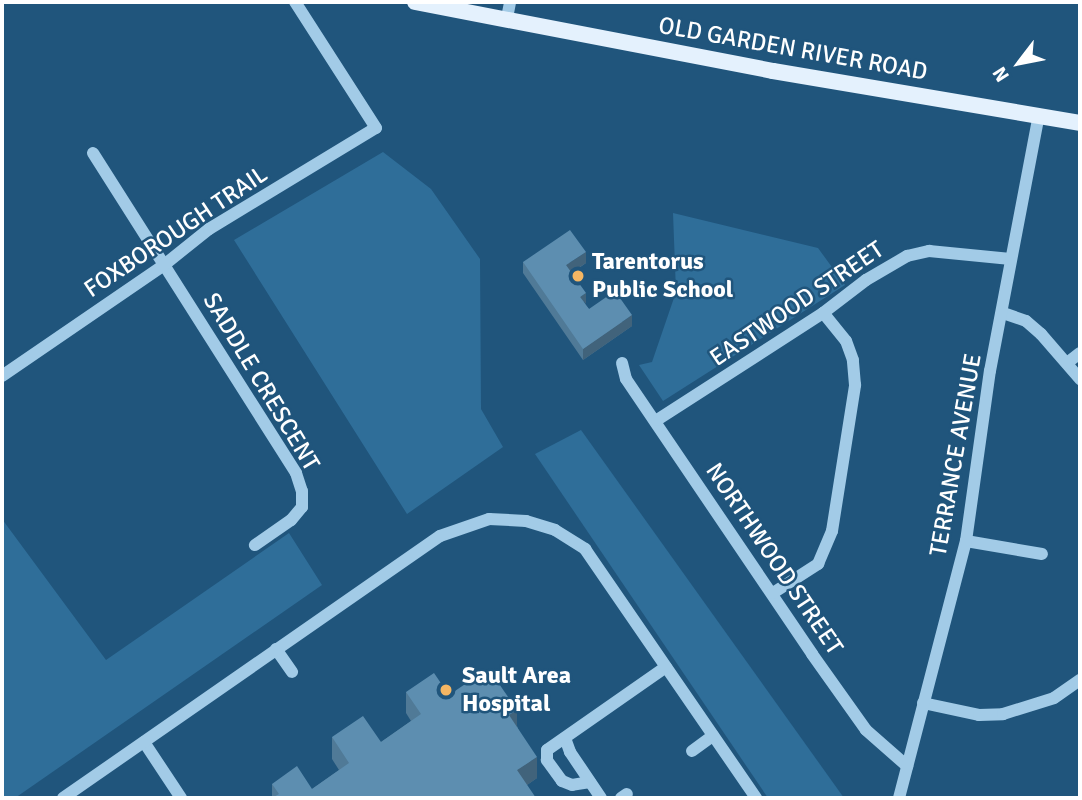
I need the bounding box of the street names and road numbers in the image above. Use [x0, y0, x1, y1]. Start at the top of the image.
street label: OLD GARDEN RIVER ROAD [656, 11, 930, 87]
street label: FOXBOROUGH TRAIL [79, 160, 273, 304]
street label: EASTWOOD STREET [705, 235, 889, 373]
street label: SADDLE CRESCENT [197, 288, 325, 476]
street label: TERRANCE AVENUE [924, 351, 988, 559]
street label: NORTHWOOD STREET [699, 458, 849, 660]

